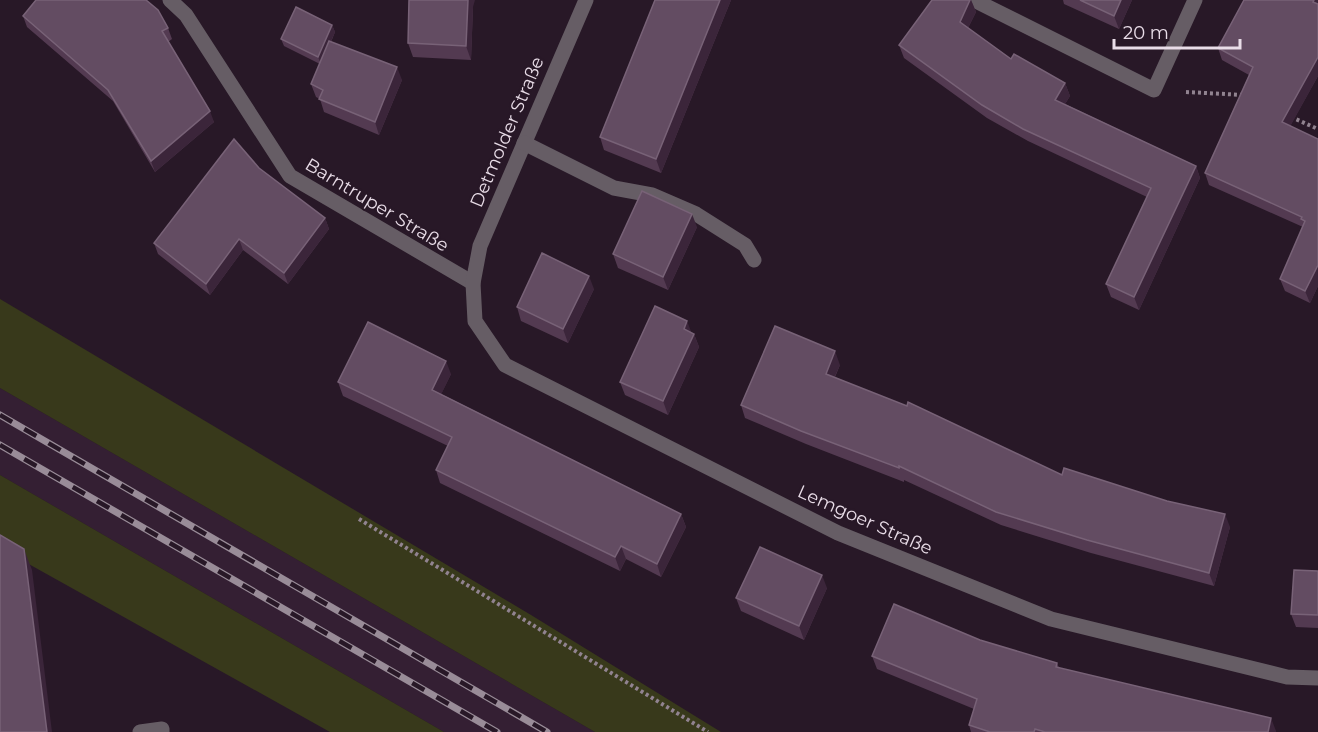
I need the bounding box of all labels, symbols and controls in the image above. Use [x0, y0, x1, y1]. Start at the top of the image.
scale bar [1114, 12, 1240, 50]
text: 20 m [1123, 22, 1169, 44]
street label: Detmolder Straße [465, 53, 549, 211]
street label: Barntruper Straße [301, 153, 453, 257]
street label: Lemgoer Straße [794, 480, 936, 560]

